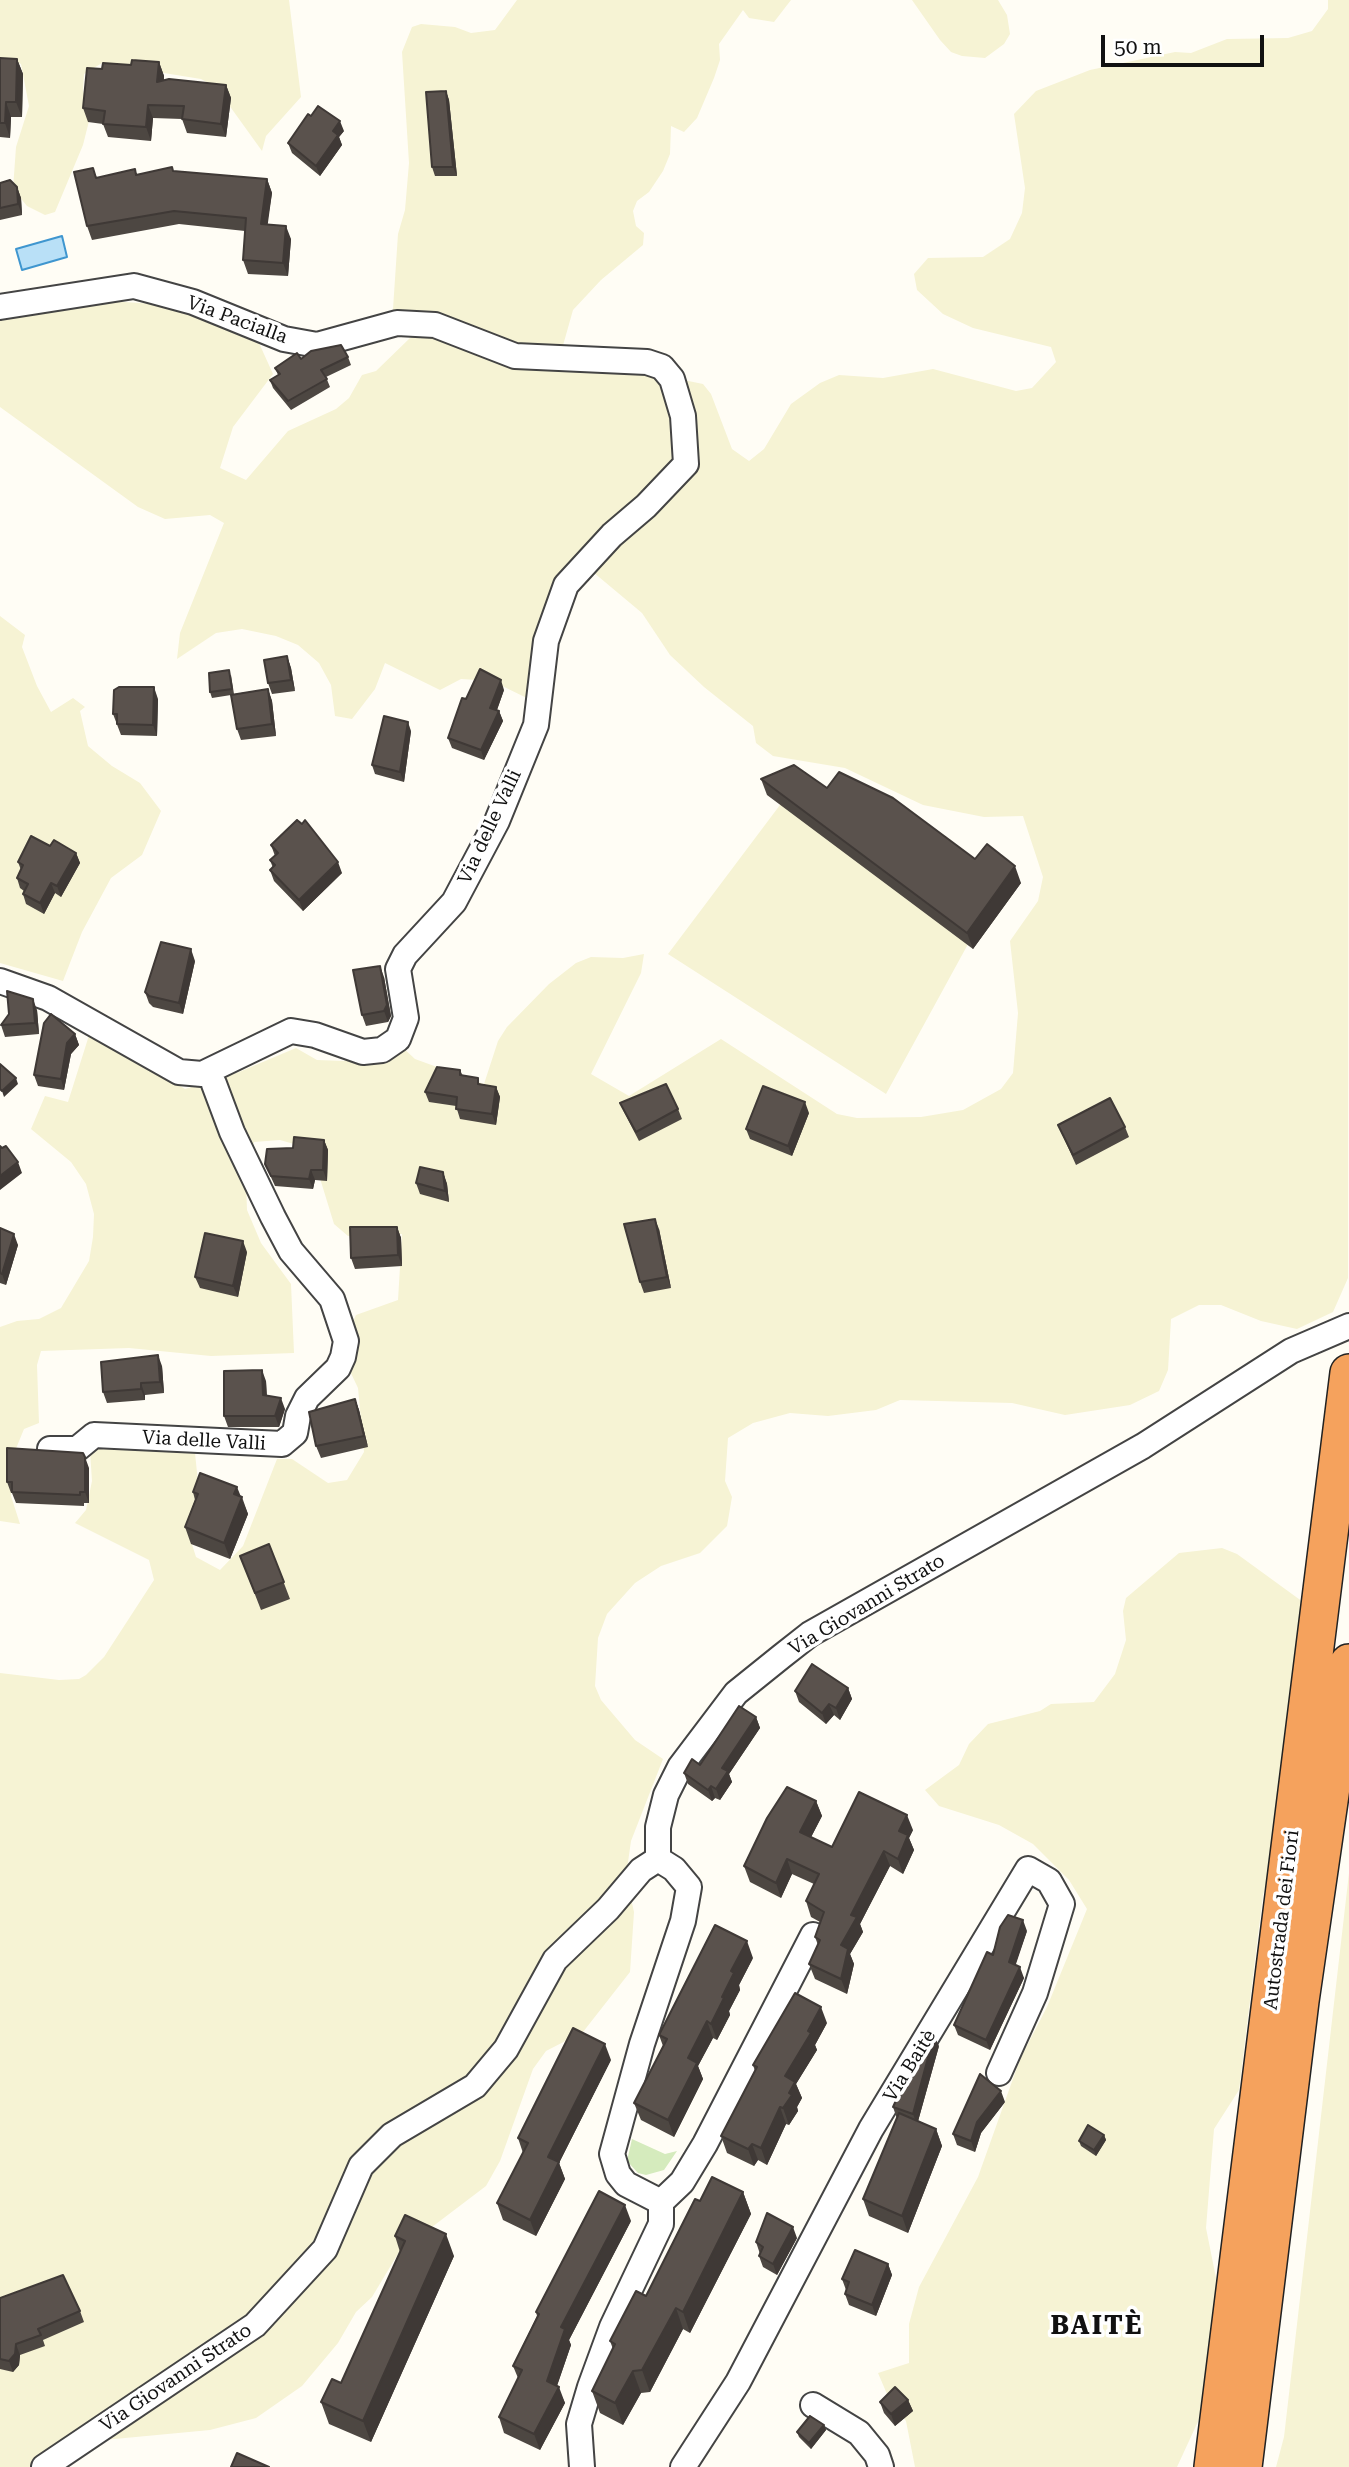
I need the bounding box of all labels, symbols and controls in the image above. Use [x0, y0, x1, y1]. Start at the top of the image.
scale bar [1104, 21, 1267, 65]
text: 50 m [1114, 35, 1162, 59]
street label: Via Pacialla [184, 291, 290, 349]
street label: Via delle Valli [453, 766, 527, 888]
street label: Via delle Valli [141, 1426, 267, 1456]
street label: Via Giovanni Strato [785, 1549, 949, 1661]
street label: Autostrada dei Fiori [1260, 1829, 1304, 2011]
street label: Via Baitè [879, 2026, 941, 2106]
district label: BAITÈ [1051, 2310, 1143, 2342]
street label: Via Giovanni Strato [96, 2319, 256, 2437]

